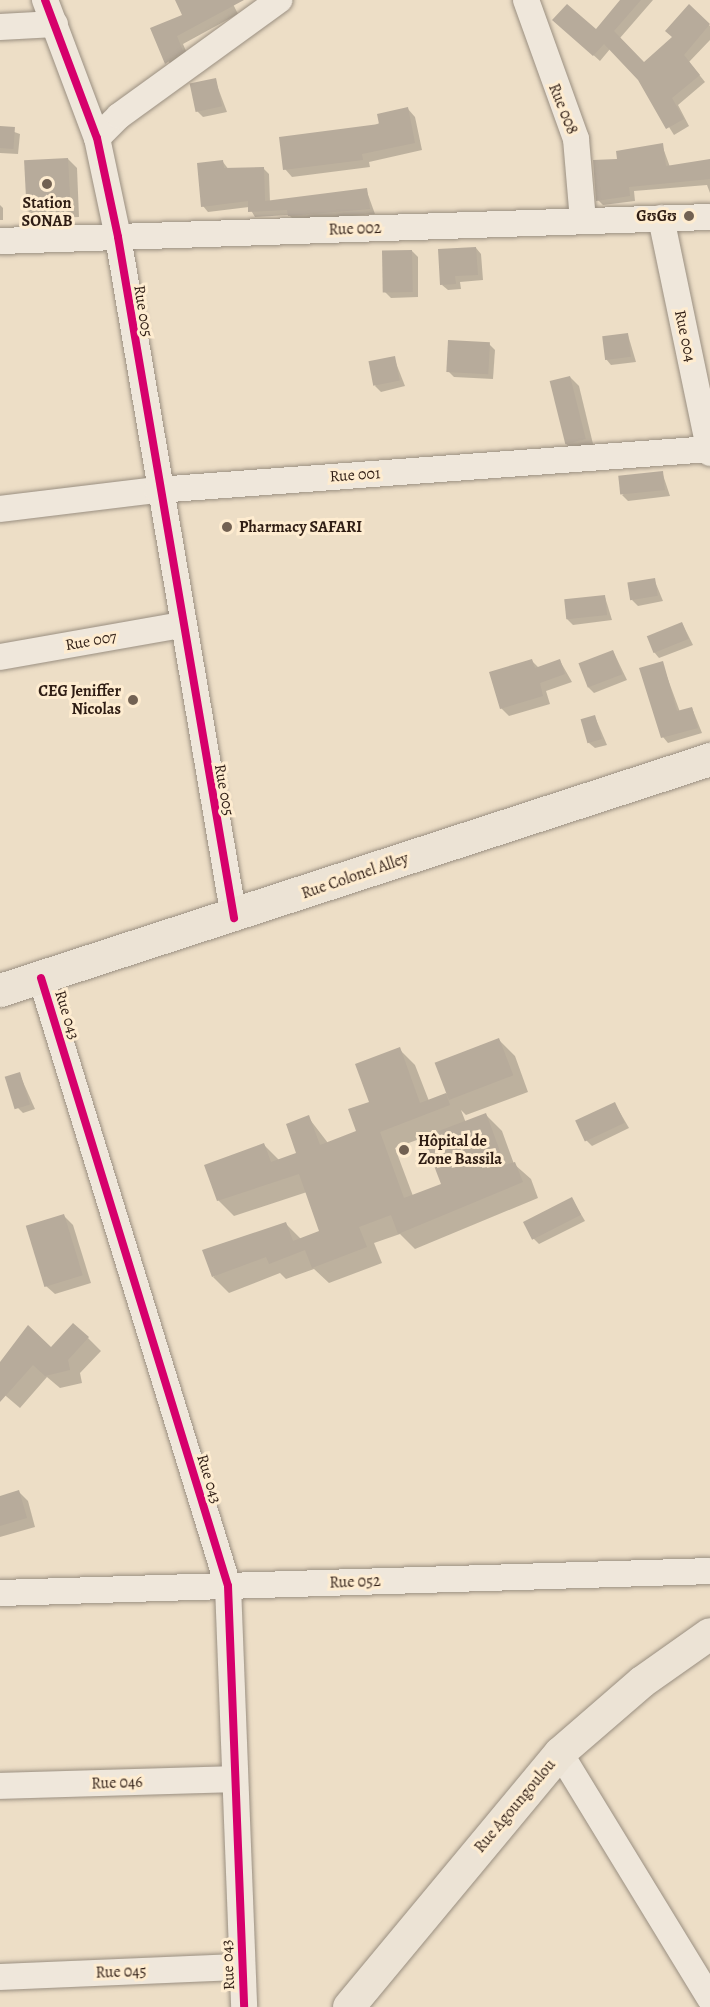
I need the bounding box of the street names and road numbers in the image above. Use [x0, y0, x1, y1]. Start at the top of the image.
street label: Rue 008 [544, 81, 582, 137]
street label: Rue 002 [328, 218, 382, 240]
street label: Rue 005 [129, 284, 157, 338]
street label: Rue 004 [670, 308, 700, 364]
street label: Rue 001 [329, 464, 381, 486]
street label: Rue 007 [64, 627, 118, 655]
street label: Rue 005 [210, 763, 238, 817]
street label: Rue Colonel Alley [299, 849, 411, 903]
street label: Rue 043 [50, 988, 84, 1042]
street label: Rue 043 [192, 1452, 226, 1506]
street label: Rue 052 [329, 1572, 381, 1592]
street label: Rue Agoungoulou [470, 1755, 560, 1857]
street label: Rue 046 [91, 1773, 143, 1793]
street label: Rue 043 [217, 1939, 239, 1991]
street label: Rue 045 [95, 1962, 147, 1982]

